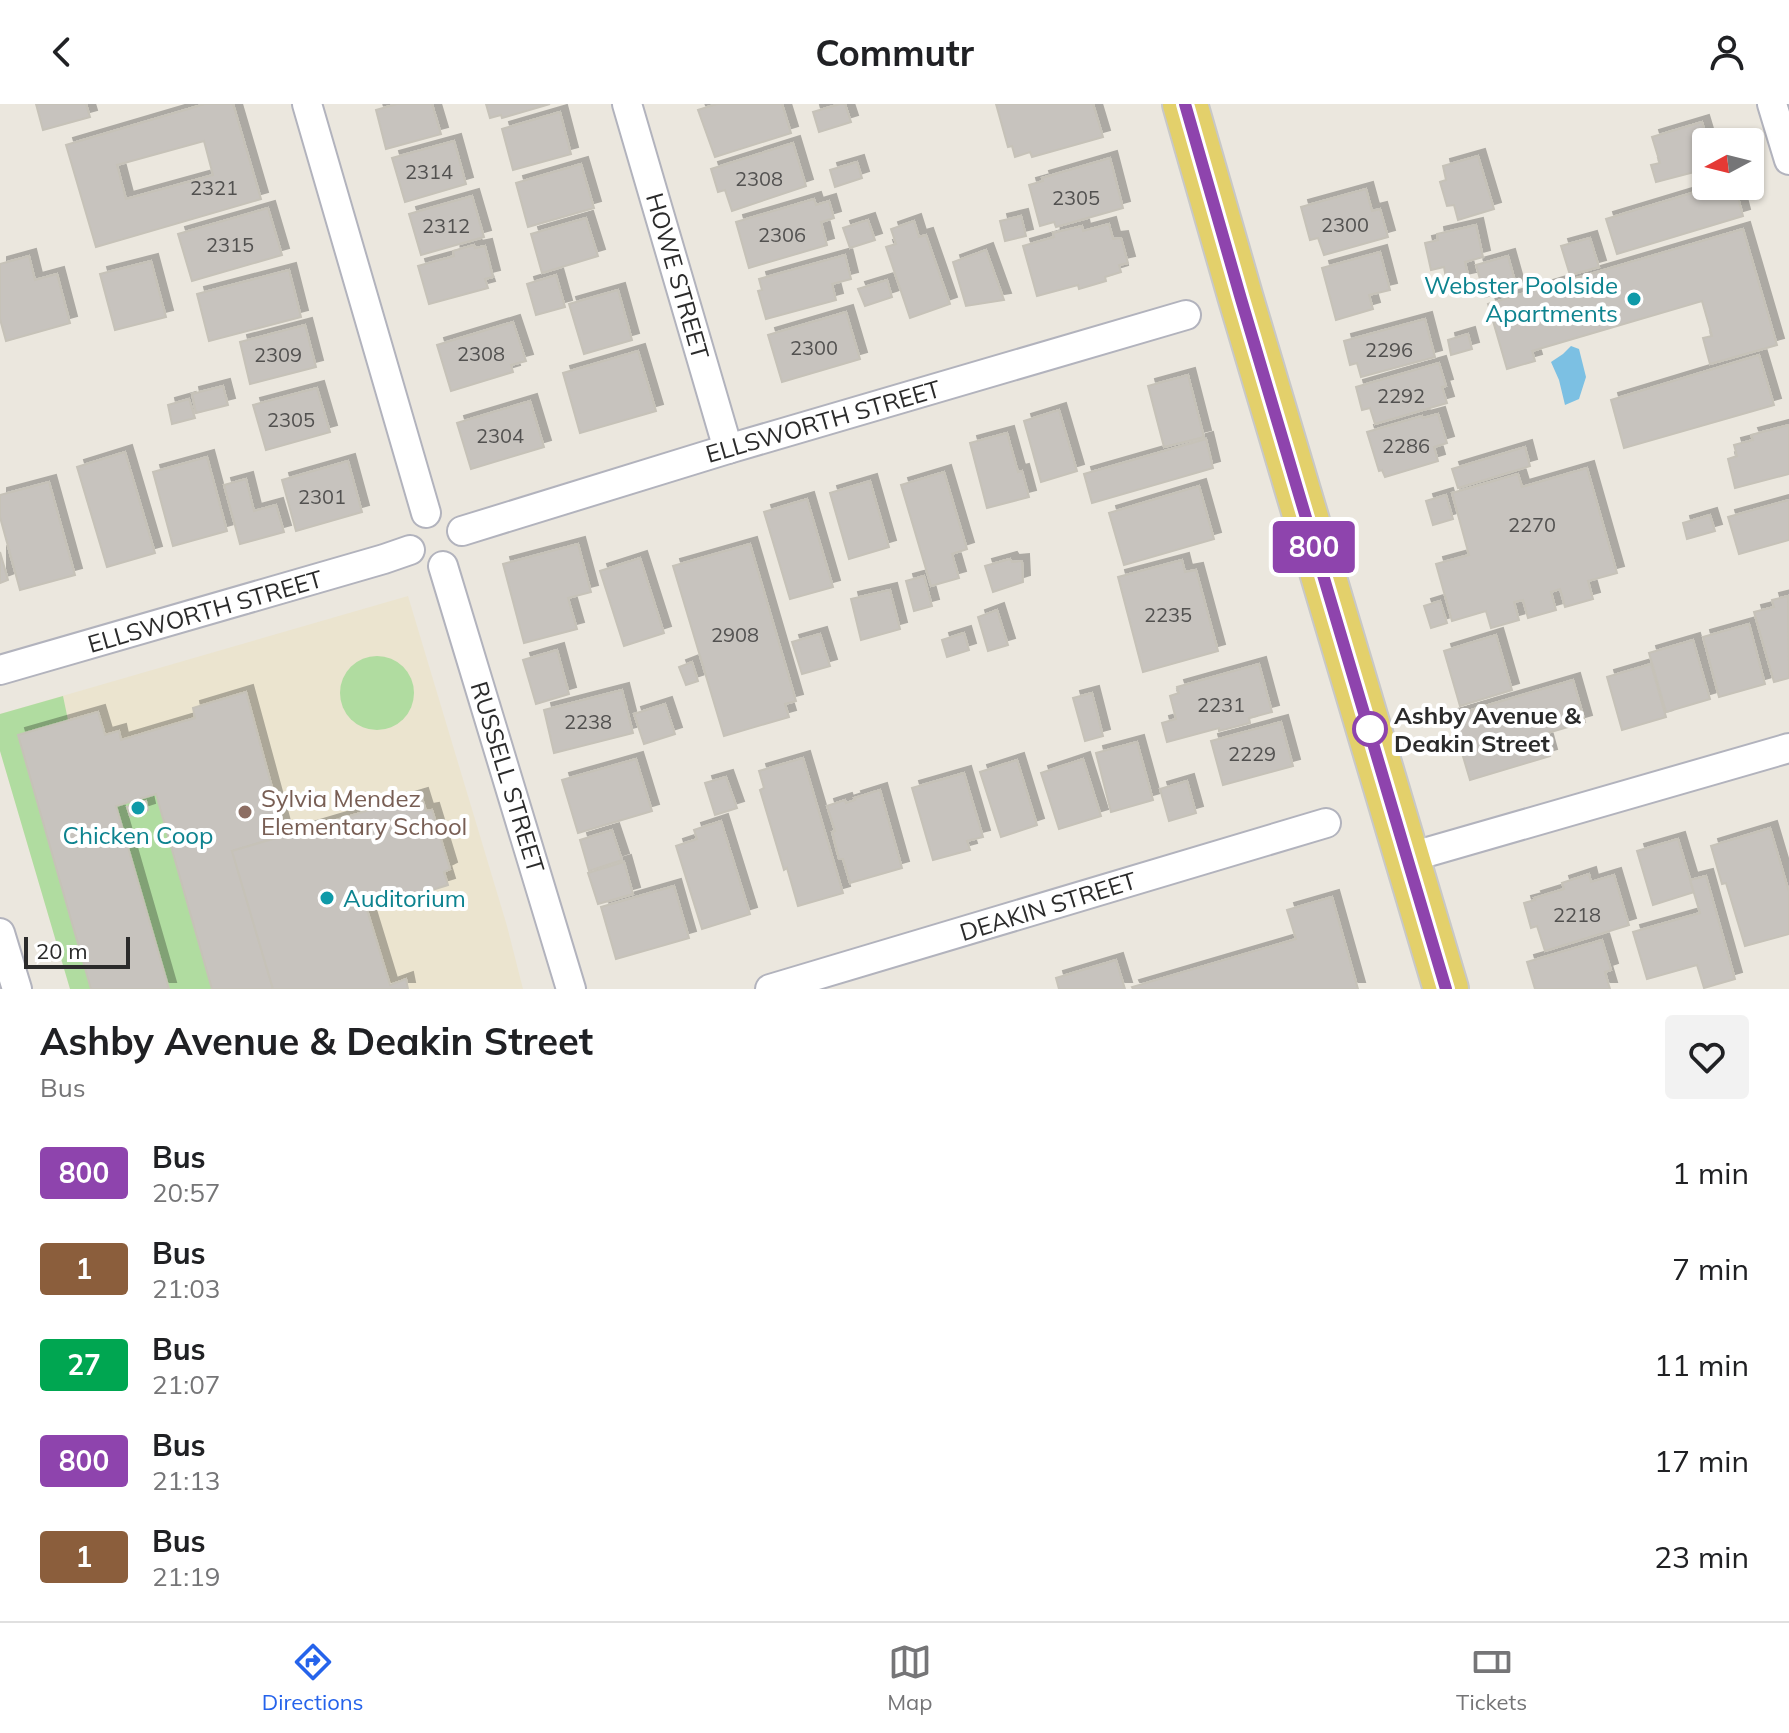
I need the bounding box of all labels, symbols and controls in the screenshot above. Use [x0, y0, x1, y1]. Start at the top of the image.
icon: back [40, 30, 84, 74]
text: Commutr [815, 30, 974, 75]
icon: person [1705, 30, 1749, 74]
north arrow [1692, 128, 1764, 200]
map controls [1692, 128, 1764, 200]
house number: 2314 [405, 159, 453, 184]
house number: 2308 [735, 166, 783, 191]
house number: 2321 [190, 175, 238, 200]
house number: 2305 [1052, 185, 1100, 210]
street label: HOWE STREET [640, 189, 716, 363]
house number: 2300 [1321, 212, 1369, 237]
house number: 2312 [422, 213, 470, 238]
house number: 2306 [758, 222, 806, 247]
house number: 2315 [206, 232, 254, 257]
place label: Webster Poolside Apartments [1424, 270, 1618, 328]
marker: Webster Poolside Apartments [1625, 290, 1643, 308]
house number: 2300 [790, 335, 838, 360]
house number: 2296 [1365, 337, 1413, 362]
house number: 2308 [457, 341, 505, 366]
house number: 2309 [254, 342, 302, 367]
street label: ELLSWORTH STREET [702, 373, 944, 469]
house number: 2292 [1377, 383, 1425, 408]
house number: 2305 [267, 407, 315, 432]
house number: 2304 [476, 423, 524, 448]
house number: 2286 [1382, 433, 1430, 458]
house number: 2301 [298, 484, 346, 509]
house number: 2270 [1508, 512, 1556, 537]
line badge: 800 [1268, 521, 1360, 573]
text: 800 [1289, 529, 1339, 564]
street label: ELLSWORTH STREET [84, 563, 326, 659]
house number: 2235 [1144, 602, 1192, 627]
house number: 2908 [711, 622, 759, 647]
street label: RUSSELL STREET [465, 678, 552, 877]
house number: 2231 [1197, 692, 1245, 717]
place label: Ashby Avenue & Deakin Street [1394, 700, 1581, 758]
house number: 2238 [564, 709, 612, 734]
marker: Ashby Avenue & Deakin Street [1353, 712, 1387, 746]
house number: 2229 [1228, 741, 1276, 766]
place label: Sylvia Mendez Elementary School [261, 783, 467, 841]
marker: Chicken Coop [129, 799, 147, 817]
marker: Sylvia Mendez Elementary School [236, 803, 254, 821]
place label: Chicken Coop [63, 820, 213, 850]
street label: DEAKIN STREET [956, 865, 1140, 947]
place label: Auditorium [343, 883, 466, 913]
marker: Auditorium [318, 889, 336, 907]
house number: 2218 [1553, 902, 1601, 927]
scale bar [24, 933, 130, 969]
text: 20 m [36, 937, 87, 965]
button: heart [1665, 1015, 1749, 1099]
text: Ashby Avenue & Deakin Street [40, 1017, 593, 1065]
text: Bus [40, 1071, 86, 1104]
text: Bus [152, 1138, 206, 1176]
text: 1 min [1672, 1154, 1749, 1192]
text: 800 [59, 1155, 109, 1190]
text: 20:57 [152, 1176, 220, 1209]
text: Bus [152, 1234, 206, 1272]
text: 7 min [1672, 1250, 1749, 1288]
text: 1 [76, 1251, 92, 1286]
text: 21:03 [152, 1272, 220, 1305]
text: Bus [152, 1330, 206, 1368]
text: 11 min [1654, 1346, 1749, 1384]
text: 27 [67, 1347, 101, 1382]
text: 21:07 [152, 1368, 220, 1401]
text: Bus [152, 1426, 206, 1464]
text: 17 min [1654, 1442, 1749, 1480]
text: 800 [59, 1443, 109, 1478]
text: 21:13 [152, 1464, 220, 1497]
text: Bus [152, 1522, 206, 1560]
text: 23 min [1654, 1538, 1749, 1576]
text: 1 [76, 1539, 92, 1574]
text: 21:19 [152, 1560, 220, 1593]
tab: Directions [262, 1640, 364, 1716]
tab: Map [887, 1640, 932, 1716]
tab: Tickets [1456, 1640, 1527, 1716]

